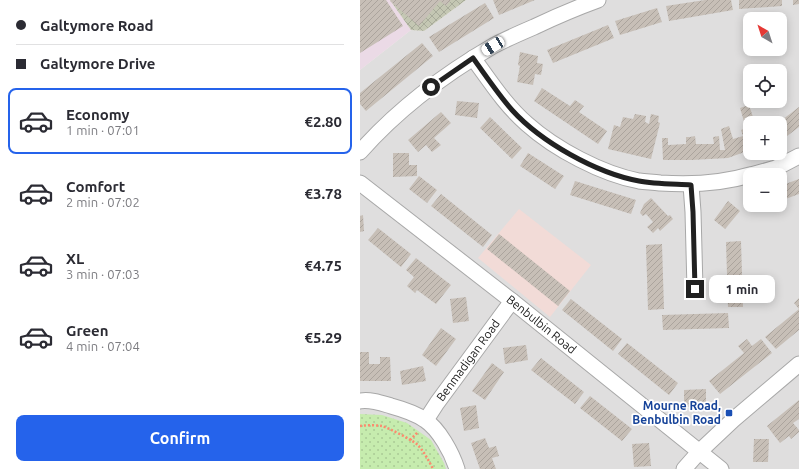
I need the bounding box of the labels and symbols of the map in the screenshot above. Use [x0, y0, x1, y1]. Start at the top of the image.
north arrow [743, 12, 787, 56]
car [480, 35, 506, 57]
route start [422, 78, 440, 96]
callout: 1 min [709, 275, 775, 303]
route end [686, 280, 704, 298]
street label: Benbulbin Road [504, 292, 579, 356]
street label: Benmadigan Road [434, 317, 502, 404]
place label: Mourne Road, Benbulbin Road [632, 399, 721, 426]
marker: Mourne Road, Benbulbin Road [724, 408, 734, 418]

